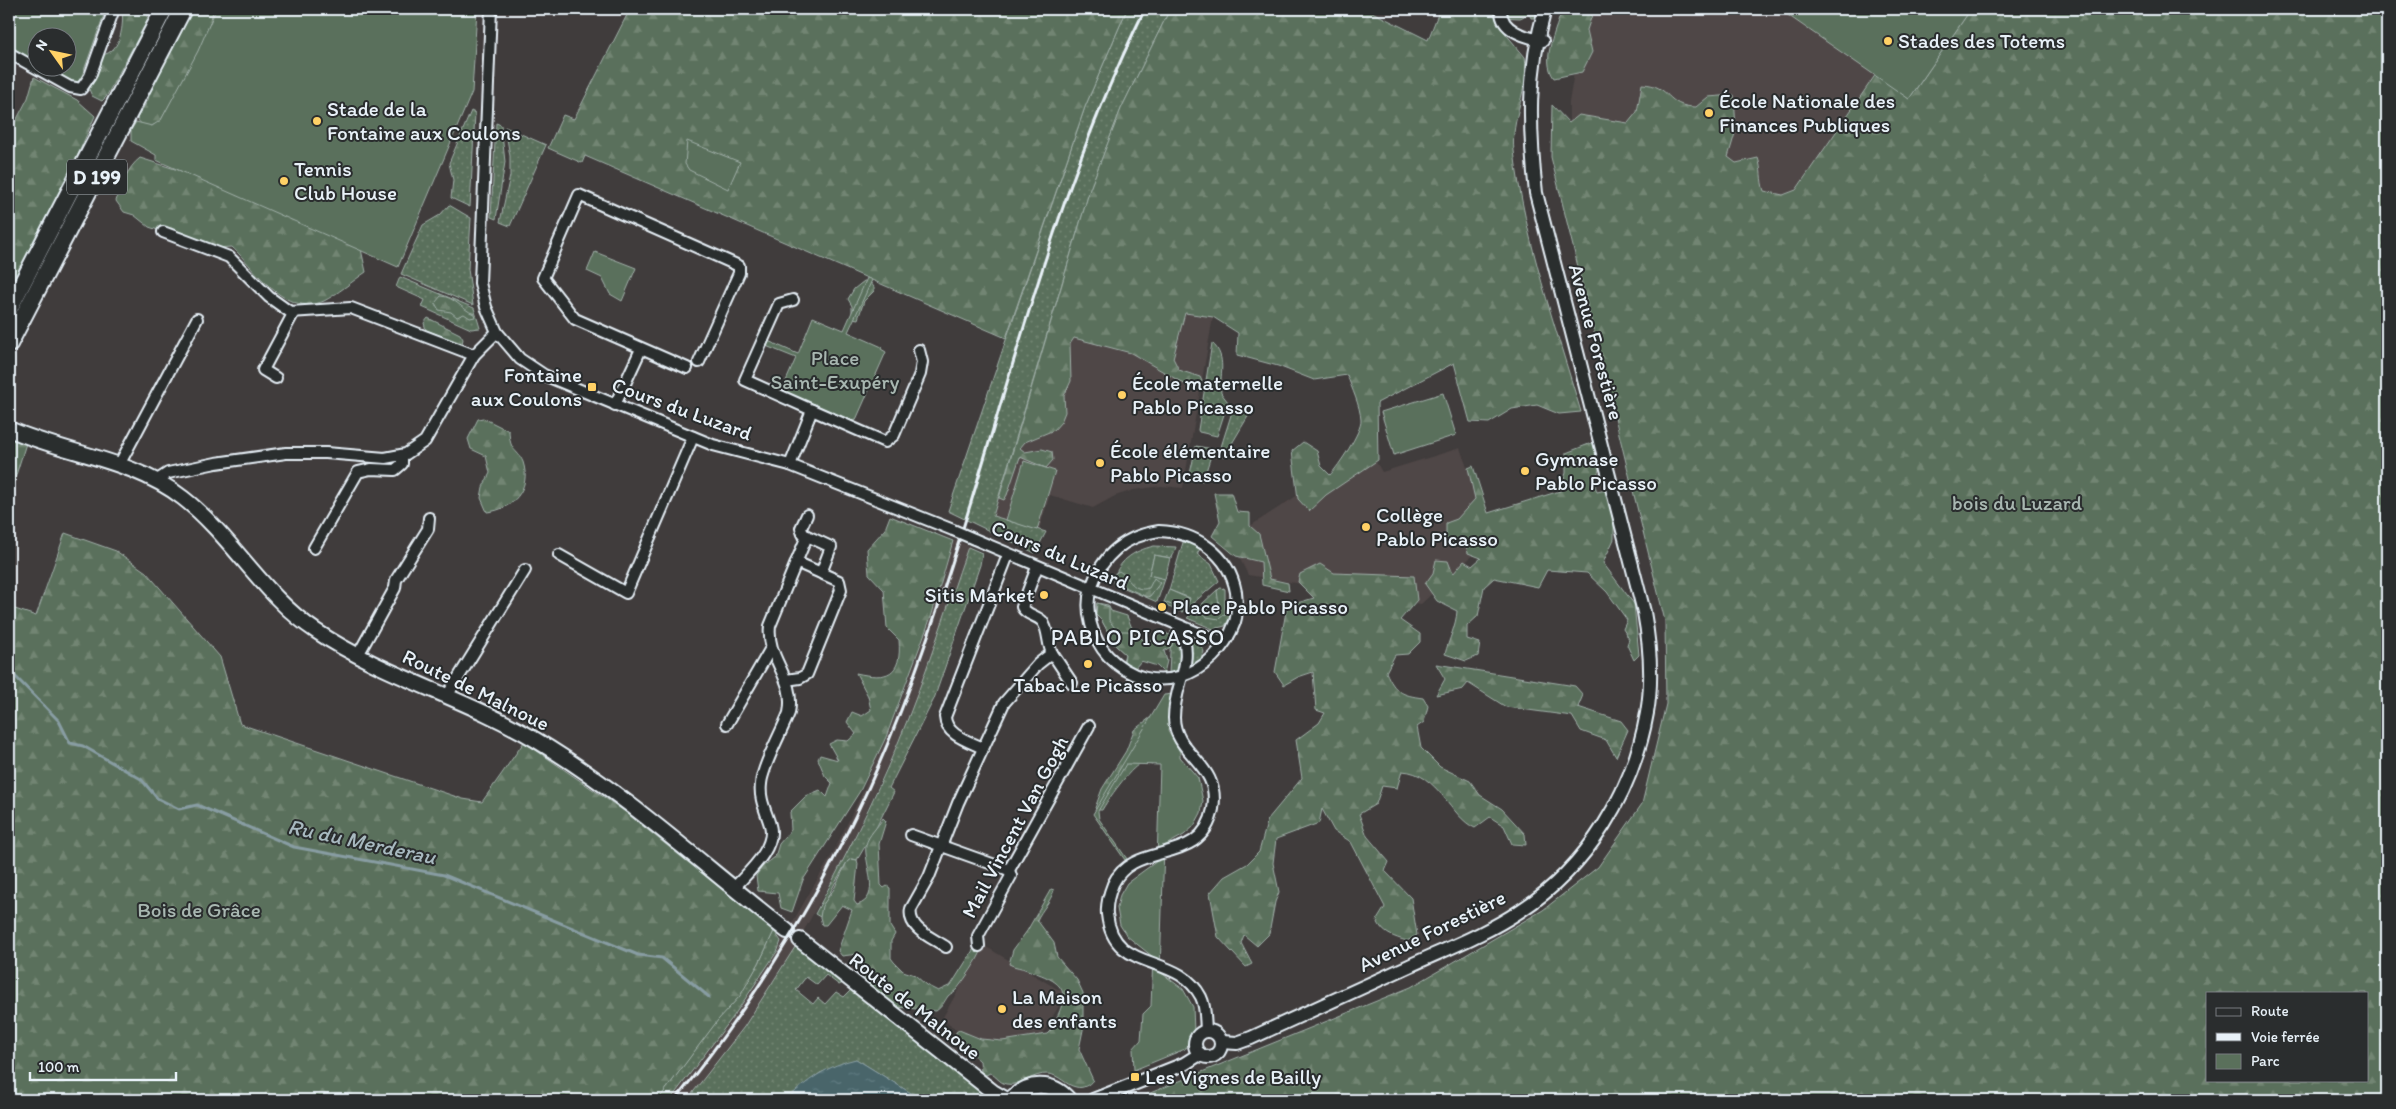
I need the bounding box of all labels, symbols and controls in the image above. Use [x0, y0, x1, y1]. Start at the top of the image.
north arrow [28, 28, 78, 78]
place label: Stades des Totems [1898, 28, 2065, 53]
marker: Stades des Totems [1882, 35, 1894, 47]
text: N [32, 37, 51, 54]
place label: École Nationale des Finances Publiques [1719, 88, 1895, 137]
place label: Stade de la Fontaine aux Coulons [327, 96, 521, 145]
marker: École Nationale des Finances Publiques [1703, 107, 1715, 119]
marker: Stade de la Fontaine aux Coulons [311, 115, 323, 127]
place label: Tennis Club House [294, 156, 397, 205]
road number: D 199 [67, 160, 127, 194]
marker: Tennis Club House [278, 175, 290, 187]
street label: Avenue Forestière [1564, 261, 1629, 423]
park label: Place Saint-Exupéry [771, 345, 900, 394]
place label: Fontaine aux Coulons [471, 362, 582, 411]
place label: École maternelle Pablo Picasso [1132, 370, 1283, 419]
street label: Cours du Luzard [609, 372, 756, 446]
marker: Fontaine aux Coulons [586, 381, 598, 393]
marker: École maternelle Pablo Picasso [1116, 389, 1128, 401]
place label: École élémentaire Pablo Picasso [1110, 438, 1270, 487]
place label: Gymnase Pablo Picasso [1535, 446, 1657, 495]
marker: École élémentaire Pablo Picasso [1094, 457, 1106, 469]
marker: Gymnase Pablo Picasso [1519, 465, 1531, 477]
park label: bois du Luzard [1952, 490, 2083, 515]
place label: Collège Pablo Picasso [1376, 502, 1498, 551]
street label: Cours du Luzard [987, 514, 1133, 595]
marker: Collège Pablo Picasso [1360, 521, 1372, 533]
place label: Sitis Market [925, 582, 1034, 607]
marker: Sitis Market [1038, 589, 1050, 601]
place label: Place Pablo Picasso [1172, 594, 1348, 619]
marker: Place Pablo Picasso [1156, 601, 1168, 613]
district label: PABLO PICASSO [1051, 624, 1225, 651]
street label: Route de Malnoue [399, 643, 554, 736]
marker: Tabac Le Picasso [1082, 658, 1094, 670]
place label: Tabac Le Picasso [1014, 672, 1162, 697]
street label: Mail Vincent Van Gogh [956, 731, 1073, 922]
water label: Ru du Merderau [286, 813, 439, 870]
street label: Avenue Forestière [1354, 884, 1509, 977]
park label: Bois de Grâce [137, 897, 261, 922]
street label: Route de Malnoue [844, 946, 986, 1065]
place label: La Maison des enfants [1012, 984, 1117, 1033]
legend [2206, 992, 2368, 1082]
text: Route [2251, 1002, 2289, 1020]
marker: La Maison des enfants [996, 1003, 1008, 1015]
text: Voie ferrée [2251, 1028, 2320, 1046]
scale bar [30, 1049, 176, 1081]
text: Parc [2251, 1052, 2280, 1070]
text: 100 m [38, 1058, 80, 1076]
place label: Les Vignes de Bailly [1145, 1064, 1321, 1089]
marker: Les Vignes de Bailly [1129, 1071, 1141, 1083]

